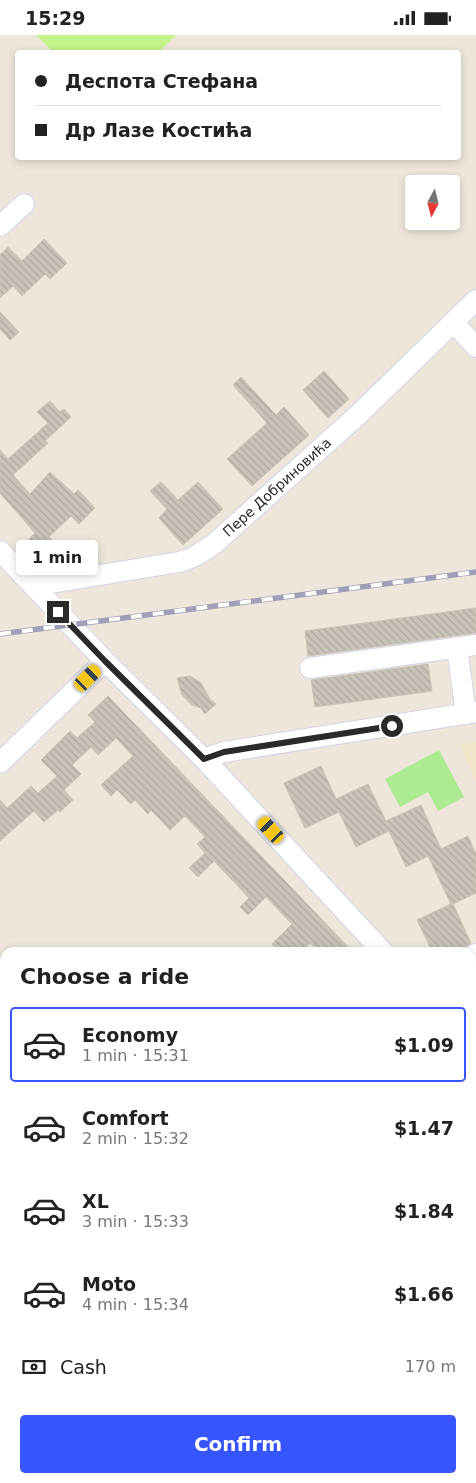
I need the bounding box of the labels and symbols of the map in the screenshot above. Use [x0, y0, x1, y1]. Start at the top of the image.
north arrow [405, 175, 460, 230]
street label: Пере Добриновића [220, 434, 334, 540]
callout: 1 min [17, 539, 99, 575]
route end [47, 601, 69, 623]
car [72, 662, 103, 694]
route start [381, 715, 403, 737]
car [255, 814, 286, 846]

